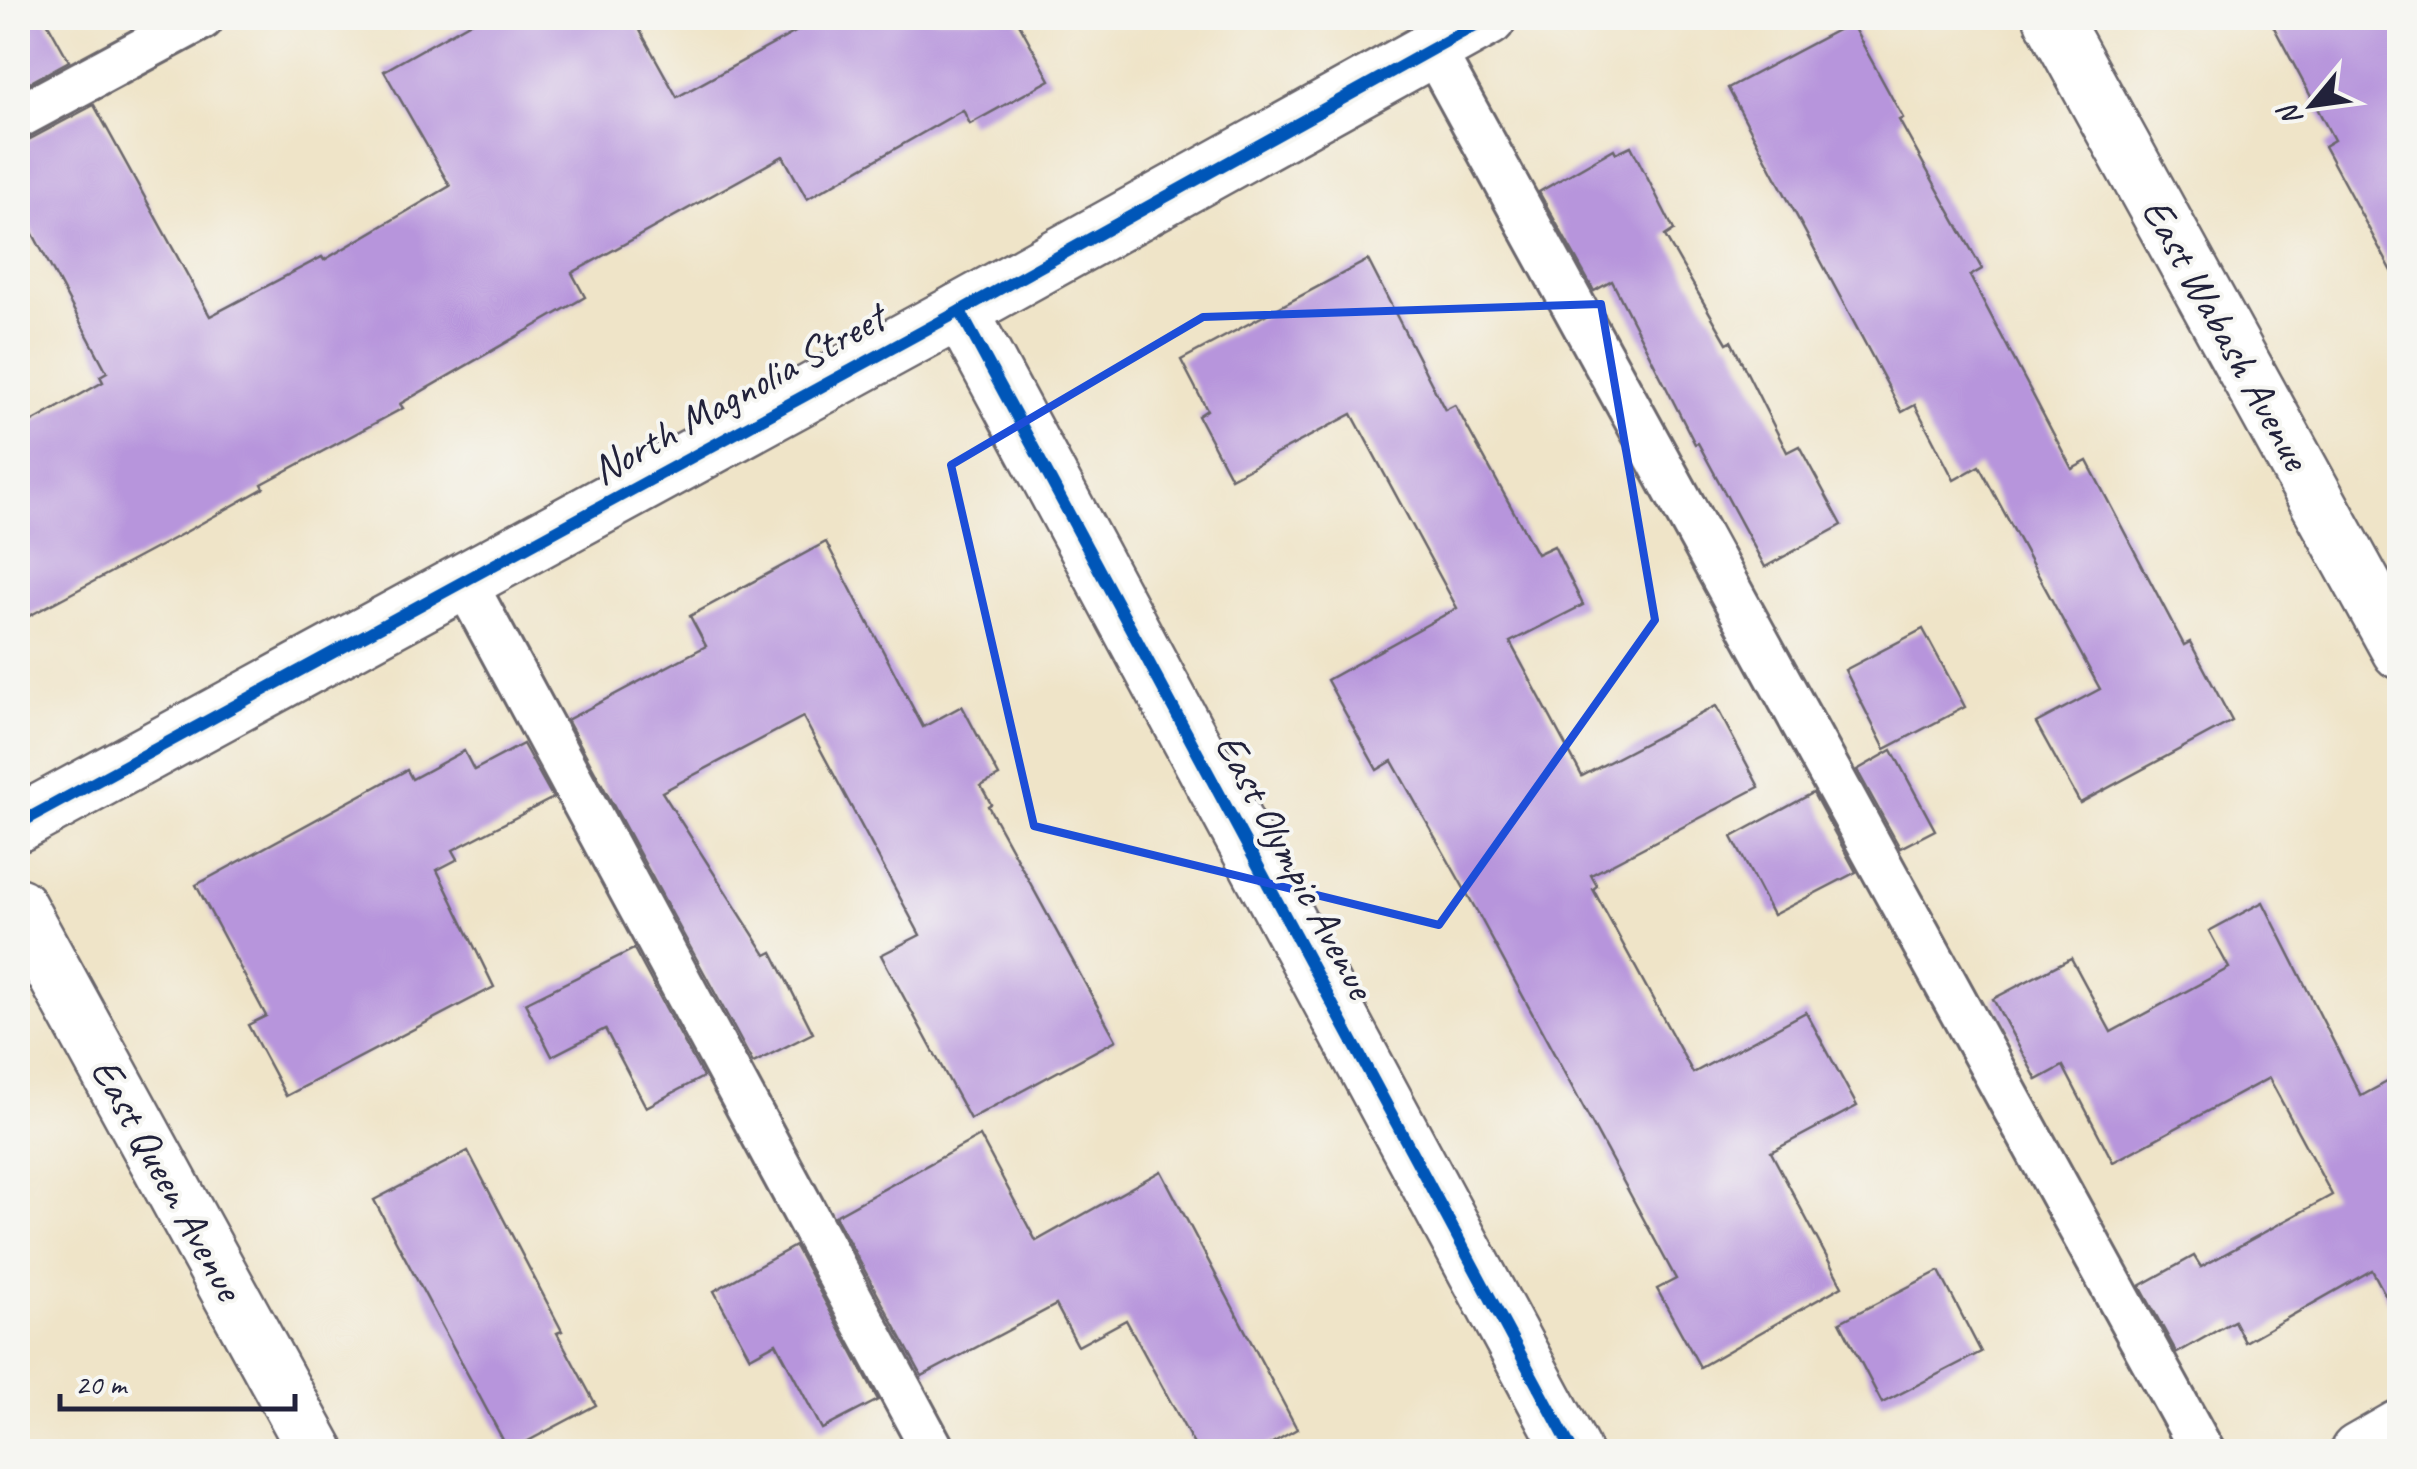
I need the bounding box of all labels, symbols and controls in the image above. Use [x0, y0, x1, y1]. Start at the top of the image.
north arrow [2262, 55, 2362, 155]
text: N [2269, 97, 2310, 133]
street label: East Wabash Avenue [2130, 189, 2323, 481]
street label: North Magnolia Street [582, 289, 898, 497]
street label: East Olympic Avenue [1203, 724, 1389, 1011]
street label: East Queen Avenue [79, 1049, 257, 1312]
scale bar [60, 1349, 295, 1411]
text: 20 m [75, 1365, 128, 1403]

